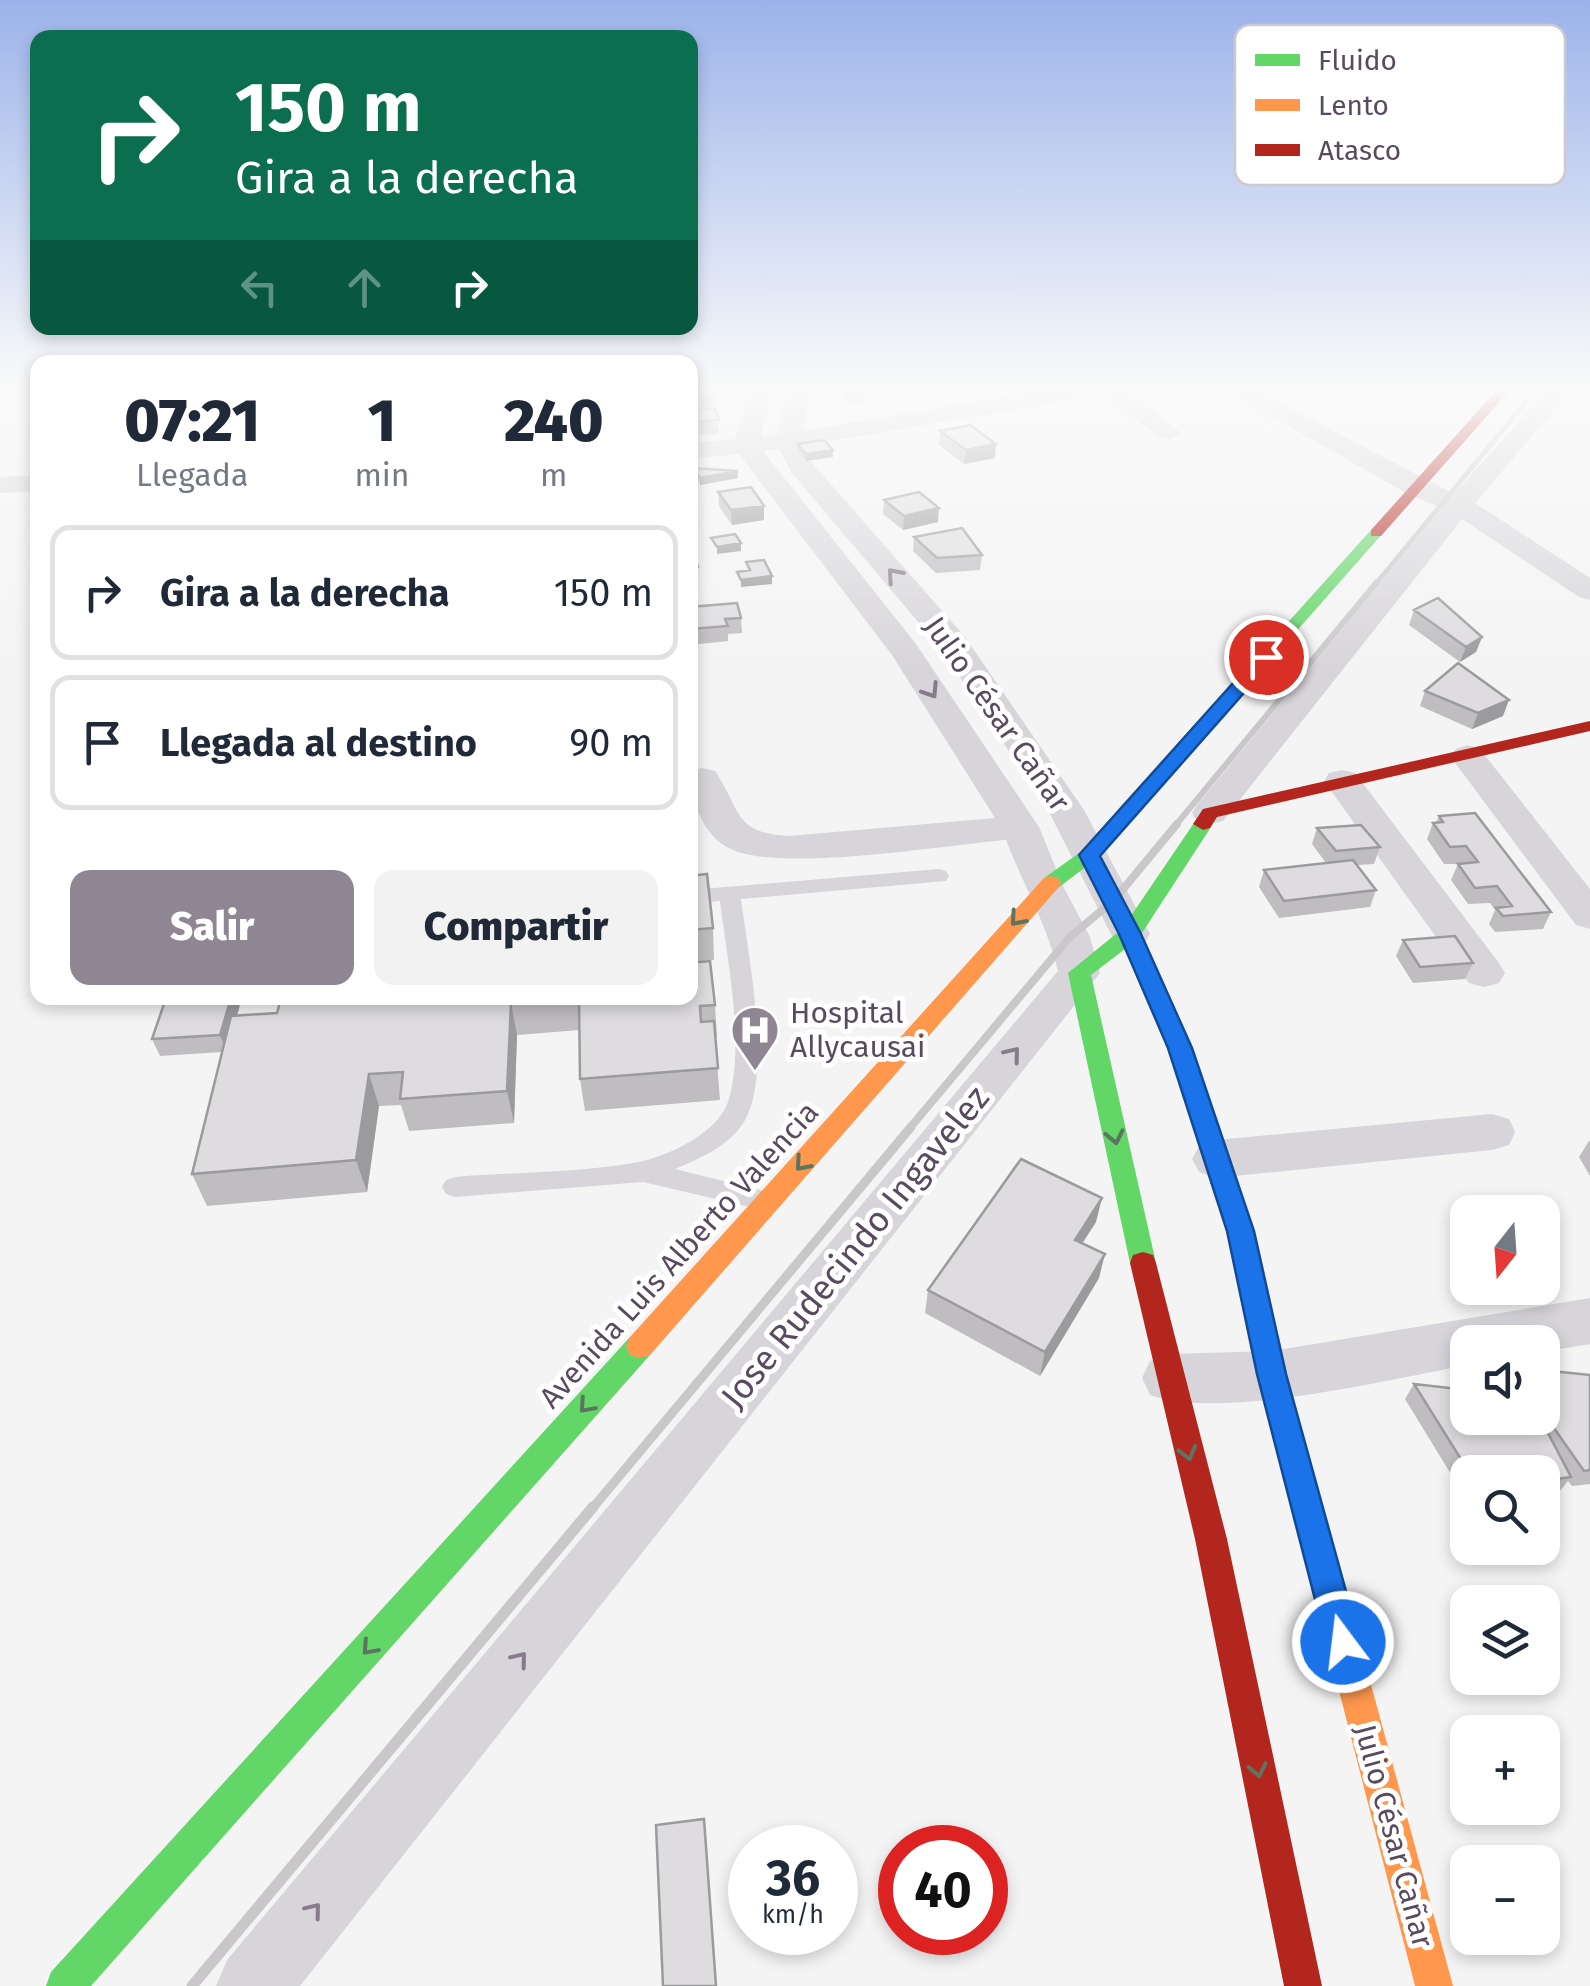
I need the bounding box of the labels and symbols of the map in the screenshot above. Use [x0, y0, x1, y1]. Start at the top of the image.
legend [1235, 25, 1565, 185]
text: Fluido [1318, 44, 1397, 77]
text: Lento [1318, 89, 1389, 122]
text: Atasco [1318, 134, 1401, 167]
one-way arrow [888, 568, 906, 586]
street label: Julio César Cañar [916, 610, 1078, 819]
pin [1224, 615, 1309, 700]
one-way arrow [918, 681, 937, 699]
one-way arrow [1010, 908, 1028, 926]
place label: Hospital Allycausai [790, 995, 925, 1065]
hospital icon: Hospital Allycausai [729, 1004, 781, 1072]
one-way arrow [1001, 1048, 1019, 1066]
street label: Jose Rudecindo Ingavelez [712, 1077, 998, 1417]
street label: Avenida Luis Alberto Valencia [532, 1094, 826, 1416]
one-way arrow [1104, 1128, 1125, 1145]
one-way arrow [796, 1152, 814, 1171]
north arrow [1450, 1195, 1560, 1305]
one-way arrow [579, 1394, 597, 1413]
one-way arrow [1177, 1444, 1198, 1461]
position arrow [1291, 1590, 1395, 1694]
one-way arrow [362, 1636, 380, 1655]
one-way arrow [508, 1652, 526, 1670]
street label: Julio César Cañar [1347, 1720, 1441, 1952]
one-way arrow [1247, 1762, 1268, 1779]
speed limit sign: 40 [878, 1825, 1008, 1955]
one-way arrow [303, 1904, 321, 1922]

